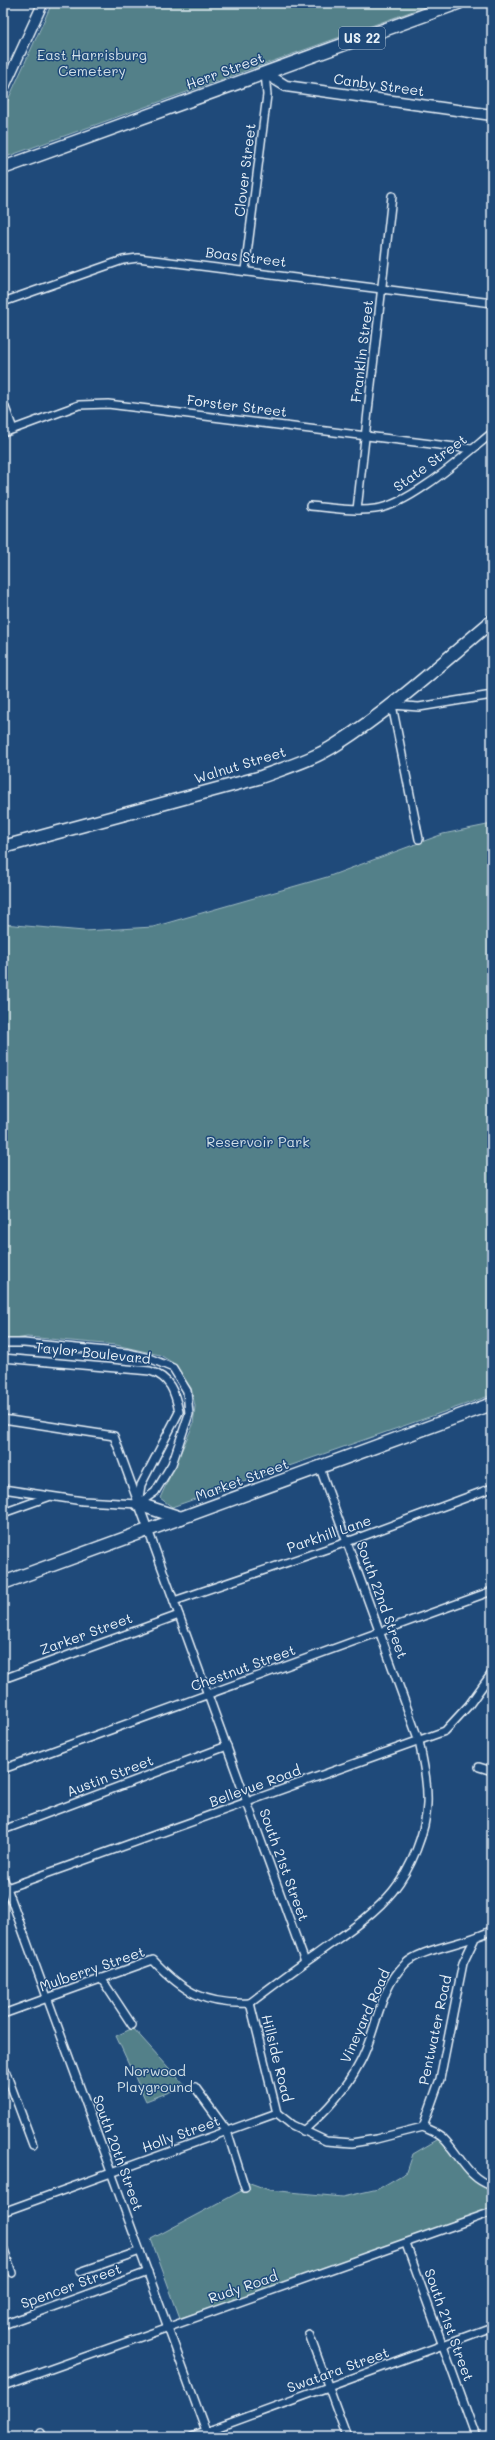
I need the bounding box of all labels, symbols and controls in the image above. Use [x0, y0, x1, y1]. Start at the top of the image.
road number: US 22 [339, 27, 385, 49]
park label: East Harrisburg Cemetery [37, 45, 147, 80]
street label: Herr Street [183, 48, 266, 93]
street label: Canby Street [332, 69, 426, 100]
street label: Clover Street [229, 122, 260, 218]
street label: Boas Street [204, 242, 288, 271]
street label: Franklin Street [346, 298, 377, 403]
street label: Forster Street [186, 390, 288, 421]
street label: State Street [389, 429, 470, 496]
street label: Walnut Street [192, 742, 288, 788]
park label: Reservoir Park [206, 1132, 310, 1151]
street label: Taylor Boulevard [34, 1337, 152, 1368]
street label: Market Street [192, 1454, 291, 1505]
street label: Parkhill Lane [284, 1510, 374, 1557]
street label: South 22nd Street [352, 1538, 413, 1661]
street label: Zarker Street [37, 1608, 135, 1659]
street label: Chestnut Street [188, 1640, 298, 1695]
street label: Austin Street [64, 1750, 156, 1801]
street label: Bellevue Road [206, 1760, 303, 1811]
street label: South 21st Street [255, 1806, 314, 1924]
street label: Mulberry Street [37, 1942, 147, 1995]
street label: Vineyard Road [335, 1966, 394, 2066]
street label: Pentwater Road [414, 1973, 455, 2087]
street label: Hillside Road [257, 2012, 298, 2104]
park label: Norwood Playground [117, 2061, 193, 2096]
street label: South 20th Street [89, 2092, 148, 2213]
street label: Holly Street [139, 2111, 222, 2156]
street label: Spencer Street [18, 2258, 124, 2313]
street label: Rudy Road [206, 2266, 280, 2307]
street label: South 21st Street [420, 2266, 479, 2384]
street label: Swatara Street [284, 2342, 391, 2397]

